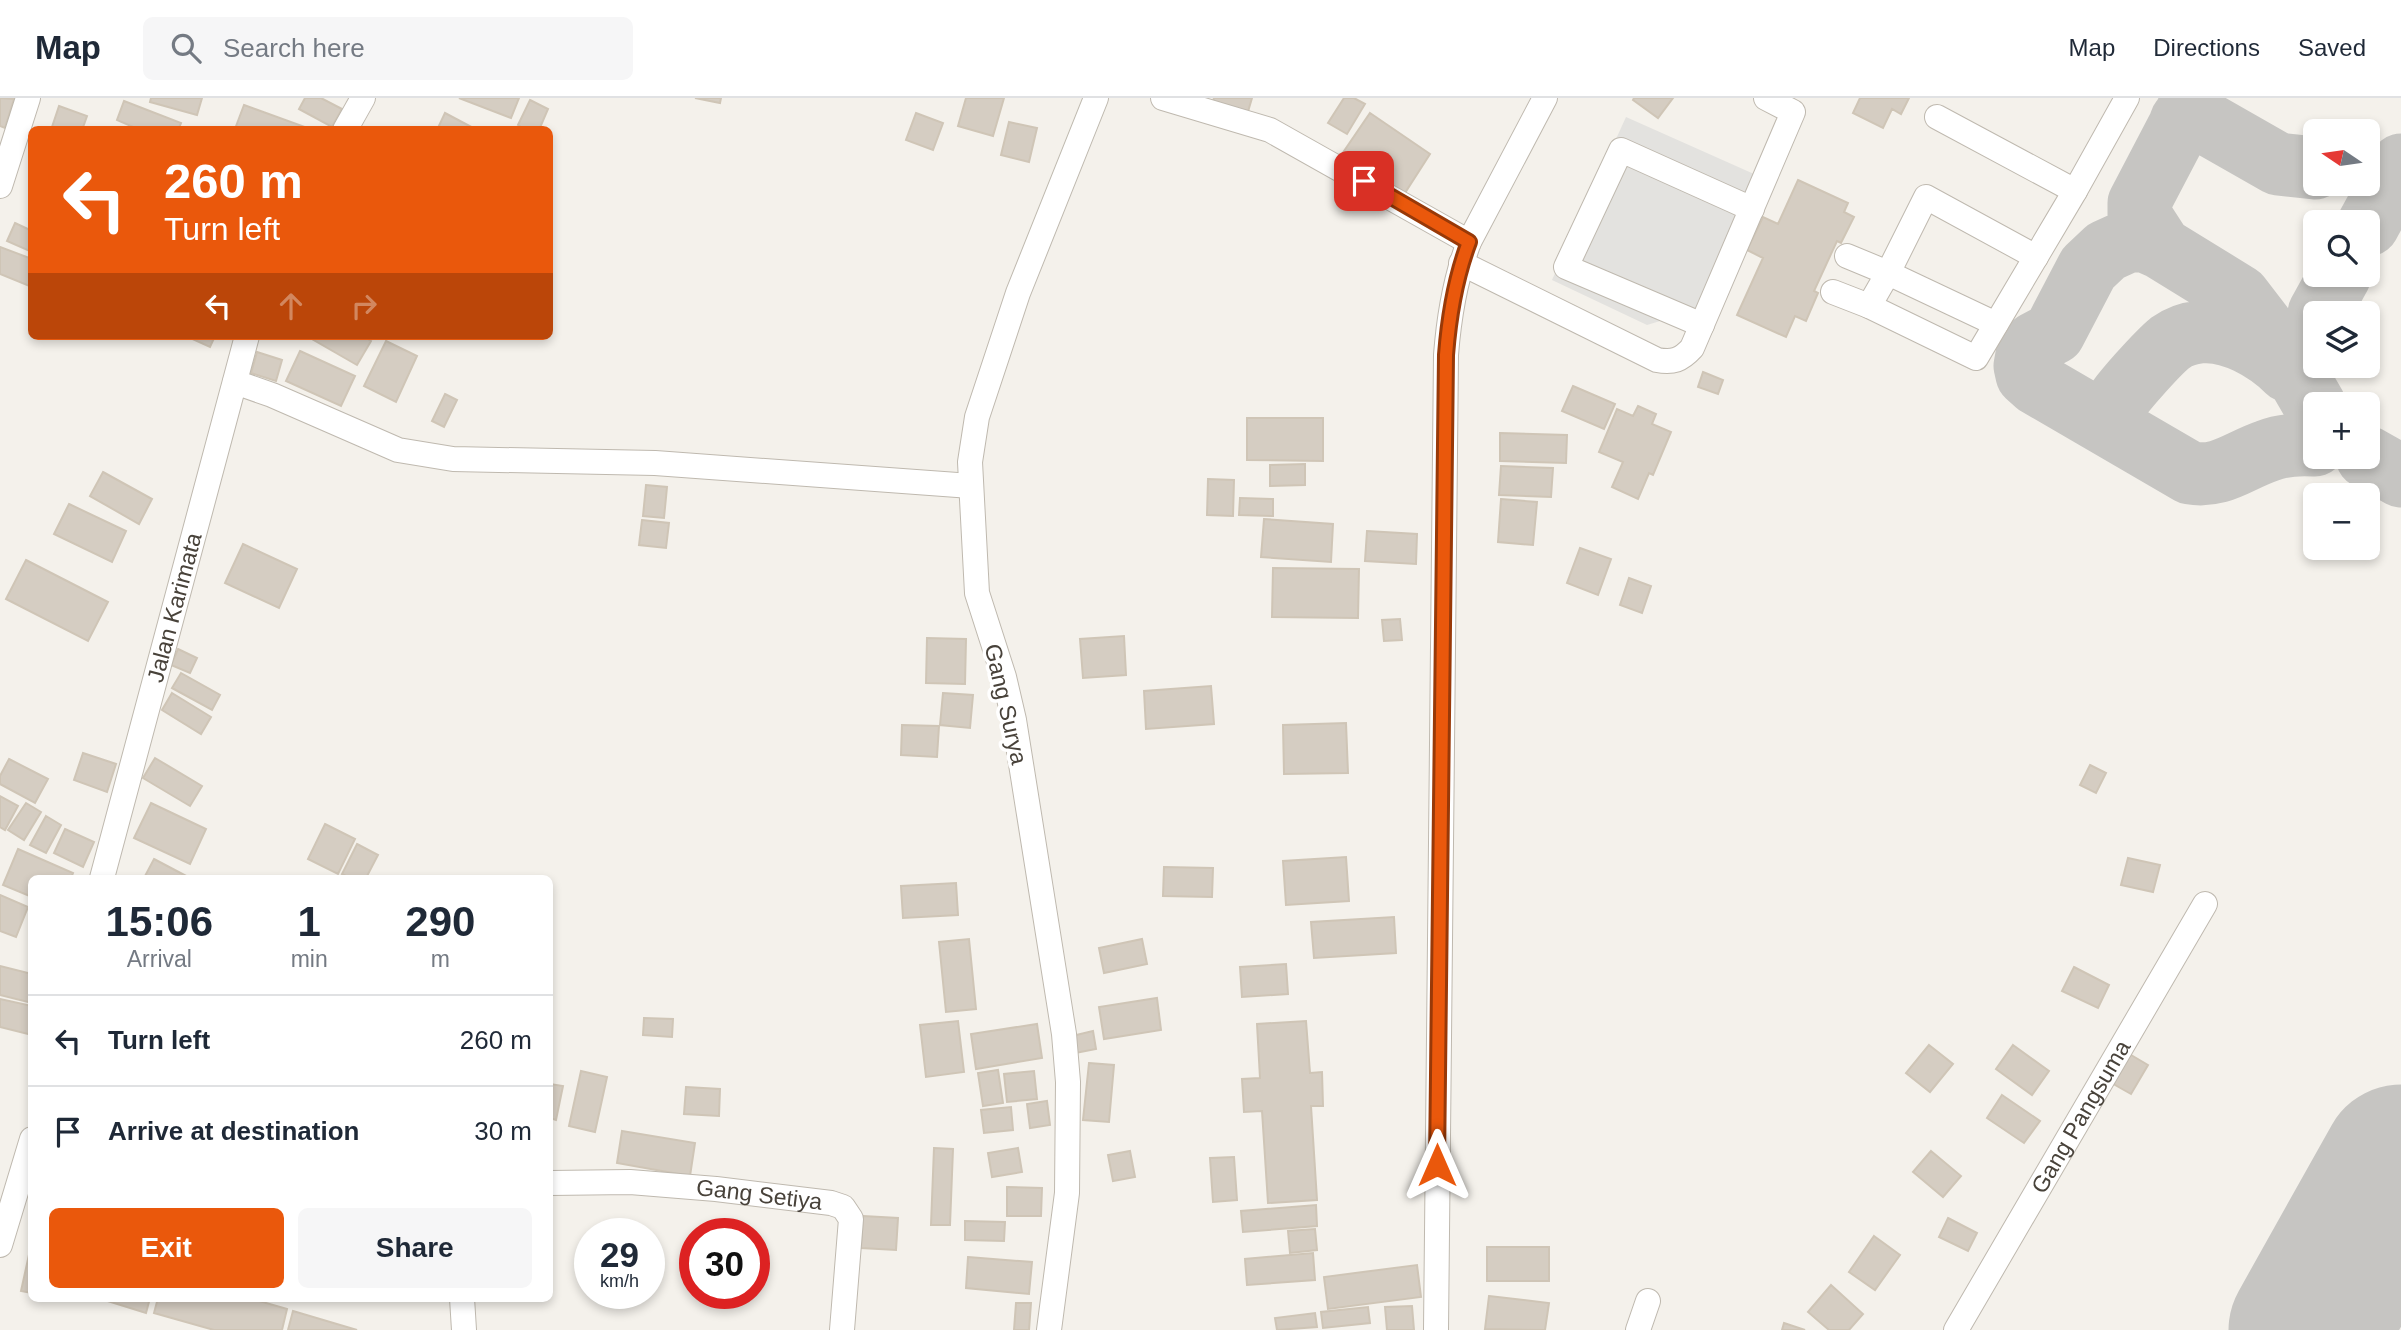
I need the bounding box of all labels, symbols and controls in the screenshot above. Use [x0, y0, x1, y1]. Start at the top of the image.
search box [143, 17, 633, 80]
text: Map [35, 29, 101, 66]
icon: search [167, 29, 205, 67]
text: Search here [223, 33, 365, 63]
text: Map [2069, 34, 2115, 61]
text: Directions [2153, 34, 2260, 61]
text: Saved [2298, 34, 2366, 61]
north arrow [2303, 119, 2380, 196]
map controls [2303, 119, 2380, 560]
pin [1334, 151, 1394, 211]
icon: left [49, 154, 140, 245]
text: 260 m [164, 154, 303, 208]
icon: arrive [1345, 162, 1383, 200]
button: search [2303, 210, 2380, 287]
text: Turn left [164, 211, 280, 247]
icon: left [199, 287, 237, 325]
icon: ahead [272, 287, 310, 325]
icon: right [345, 287, 383, 325]
button: layers [2303, 301, 2380, 378]
button: + [2303, 392, 2380, 469]
button: − [2303, 483, 2380, 560]
street label: Jalan Karimata [142, 530, 207, 685]
street label: Gang Surya [980, 641, 1033, 767]
text: 15:06 [106, 898, 213, 945]
text: 1 [297, 898, 321, 945]
text: 290 [405, 898, 475, 945]
text: Arrival [127, 946, 192, 972]
text: min [291, 946, 328, 972]
text: m [431, 946, 450, 972]
icon: left [49, 1022, 87, 1060]
text: Turn left [108, 1025, 210, 1055]
text: 260 m [460, 1025, 532, 1055]
street label: Gang Pangsuma [2026, 1035, 2136, 1198]
icon: arrive [49, 1113, 87, 1151]
text: Arrive at destination [108, 1116, 359, 1146]
text: 30 m [474, 1116, 532, 1146]
position arrow [1400, 1128, 1474, 1202]
street label: Gang Setiya [695, 1174, 824, 1215]
button: Exit [49, 1208, 284, 1288]
button: Share [298, 1208, 532, 1288]
speed limit sign: 30 [679, 1218, 770, 1309]
text: 29 [600, 1235, 639, 1274]
text: km/h [600, 1271, 639, 1291]

